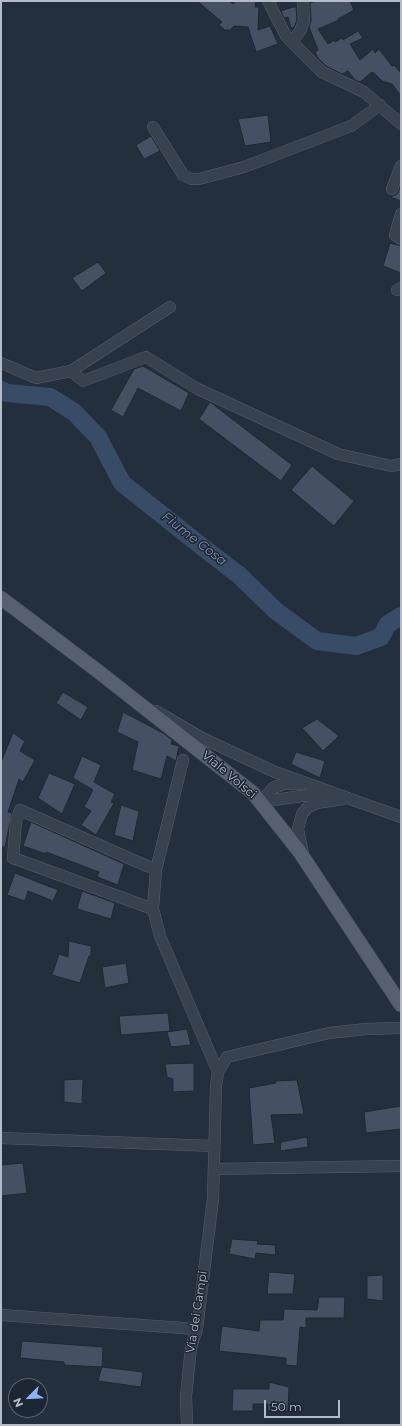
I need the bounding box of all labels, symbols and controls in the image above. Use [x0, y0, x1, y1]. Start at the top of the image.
water label: Fiume Cosa [159, 509, 229, 569]
street label: Viale Volsci [199, 748, 259, 802]
street label: Via dei Campi [183, 1270, 211, 1354]
north arrow [8, 1378, 48, 1418]
scale bar [266, 1392, 342, 1418]
text: N [10, 1396, 26, 1409]
text: 50 m [271, 1399, 302, 1414]

